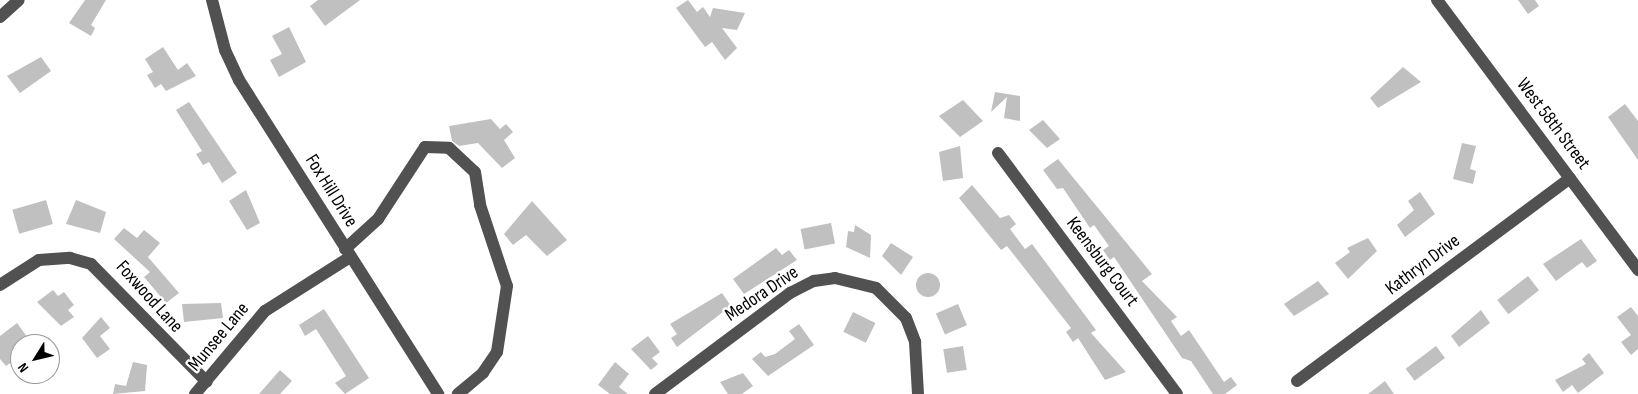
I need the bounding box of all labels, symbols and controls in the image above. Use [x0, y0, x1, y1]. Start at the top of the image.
street label: West 58th Street [1511, 74, 1595, 174]
street label: Fox Hill Drive [300, 151, 362, 231]
street label: Keensburg Court [1061, 213, 1143, 311]
street label: Kathryn Drive [1381, 230, 1465, 300]
street label: Foxwood Lane [111, 256, 187, 338]
street label: Medora Drive [721, 261, 803, 327]
street label: Munsee Lane [184, 298, 254, 376]
north arrow [10, 334, 60, 384]
text: N [14, 360, 32, 376]

